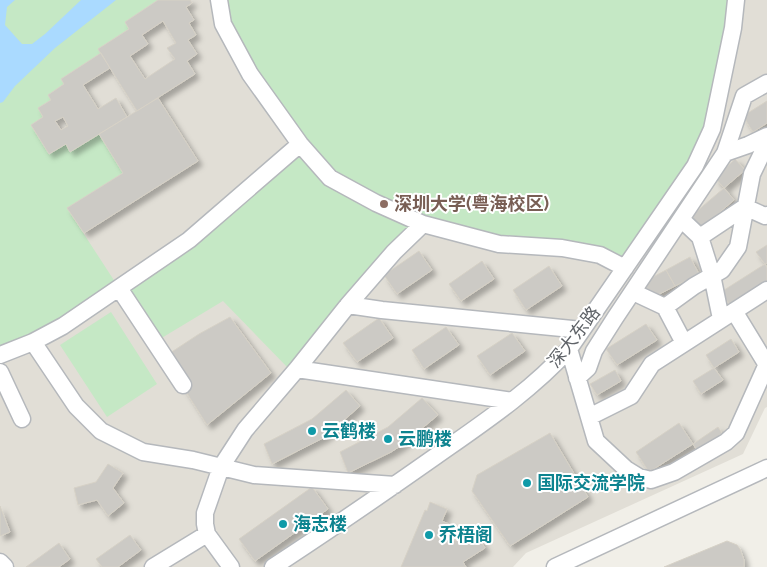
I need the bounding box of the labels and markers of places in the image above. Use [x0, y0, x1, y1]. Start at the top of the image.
place label: 深圳大学(粤海校区) [394, 193, 549, 214]
marker: 深圳大学(粤海校区) [378, 198, 390, 210]
place label: 云鹤楼 [322, 420, 376, 441]
marker: 云鹤楼 [306, 425, 318, 437]
place label: 云鹏楼 [398, 428, 452, 449]
marker: 云鹏楼 [382, 433, 394, 445]
place label: 国际交流学院 [537, 472, 645, 493]
marker: 国际交流学院 [521, 477, 533, 489]
place label: 海志楼 [293, 513, 347, 534]
marker: 海志楼 [277, 518, 289, 530]
place label: 乔梧阁 [439, 524, 493, 545]
marker: 乔梧阁 [423, 529, 435, 541]

